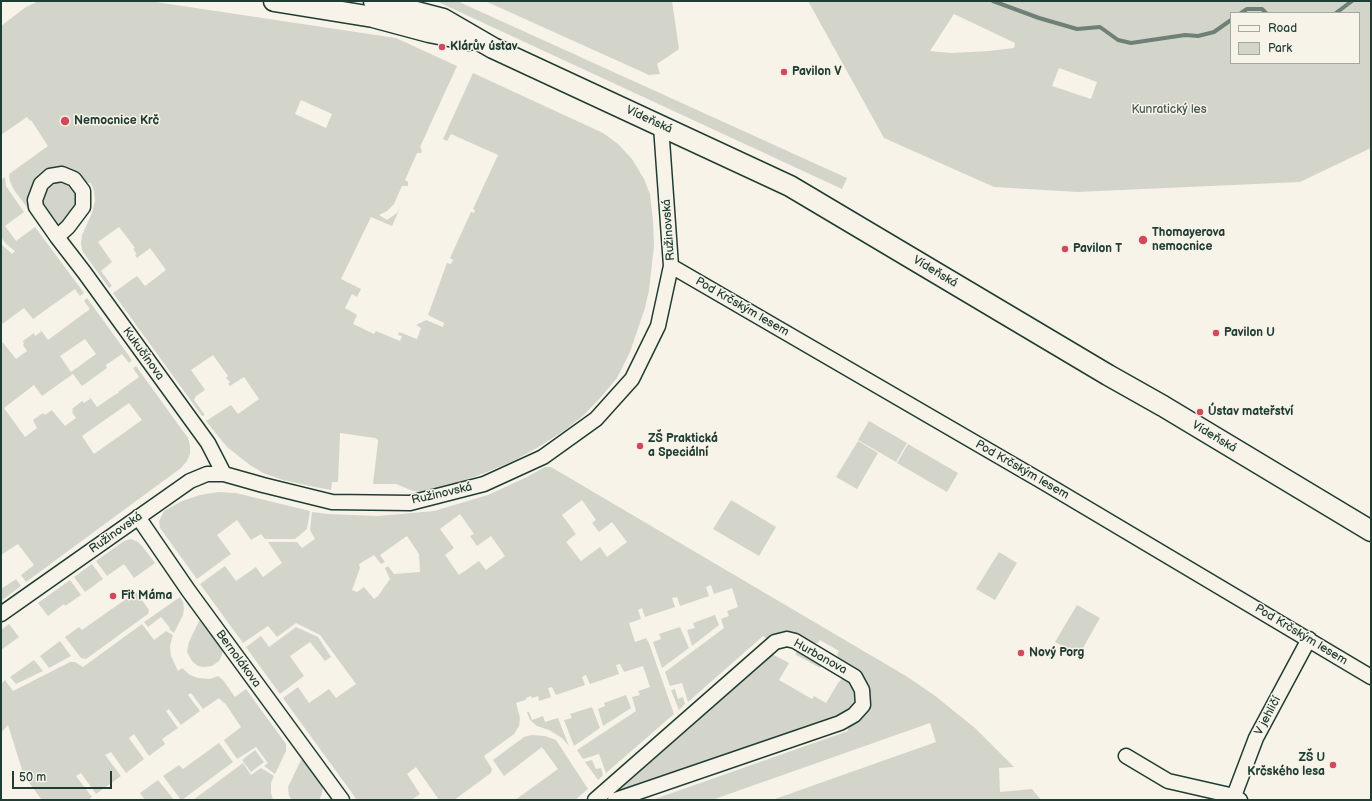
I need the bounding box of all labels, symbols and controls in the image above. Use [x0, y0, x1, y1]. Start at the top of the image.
legend [1230, 12, 1360, 64]
text: Road [1268, 21, 1297, 36]
place label: Klárův ústav [450, 40, 517, 54]
text: Park [1268, 41, 1292, 56]
marker: Klárův ústav [437, 42, 447, 52]
place label: Pavilon V [792, 65, 842, 79]
marker: Pavilon V [779, 67, 789, 77]
street label: Vídeňská [623, 103, 675, 137]
park label: Kunratický les [1131, 103, 1207, 117]
place label: Nemocnice Krč [74, 114, 159, 128]
marker: Nemocnice Krč [59, 115, 71, 127]
street label: Ružinovská [660, 199, 678, 261]
place label: Thomayerova nemocnice [1152, 226, 1225, 254]
marker: Thomayerova nemocnice [1137, 234, 1149, 246]
place label: Pavilon T [1073, 242, 1122, 256]
marker: Pavilon T [1060, 244, 1070, 254]
street label: Vídeňská [910, 253, 960, 291]
street label: Pod Krčským lesem [693, 274, 791, 340]
street label: Kukučínova [119, 325, 167, 383]
place label: Pavilon U [1224, 326, 1275, 340]
marker: Pavilon U [1211, 328, 1221, 338]
place label: Ústav mateřství [1208, 405, 1293, 419]
marker: Ústav mateřství [1195, 407, 1205, 417]
street label: Vídeňská [1189, 418, 1239, 456]
place label: ZŠ Praktická a Speciální [648, 432, 718, 460]
street label: Pod Krčským lesem [973, 437, 1071, 503]
marker: ZŠ Praktická a Speciální [635, 441, 645, 451]
street label: Ružinovská [410, 480, 474, 508]
street label: Ružinovská [87, 509, 145, 557]
place label: Fit Máma [121, 589, 172, 603]
marker: Fit Máma [108, 591, 118, 601]
street label: Pod Krčským lesem [1252, 602, 1350, 668]
street label: Bernolákova [212, 627, 264, 691]
street label: Hurbanova [791, 636, 849, 678]
place label: Nový Porg [1029, 646, 1084, 660]
marker: Nový Porg [1016, 648, 1026, 658]
street label: V jehličí [1252, 694, 1284, 738]
place label: ZŠ U Krčského lesa [1247, 751, 1325, 779]
marker: ZŠ U Krčského lesa [1328, 760, 1338, 770]
scale bar [14, 763, 114, 789]
text: 50 m [19, 770, 46, 785]

